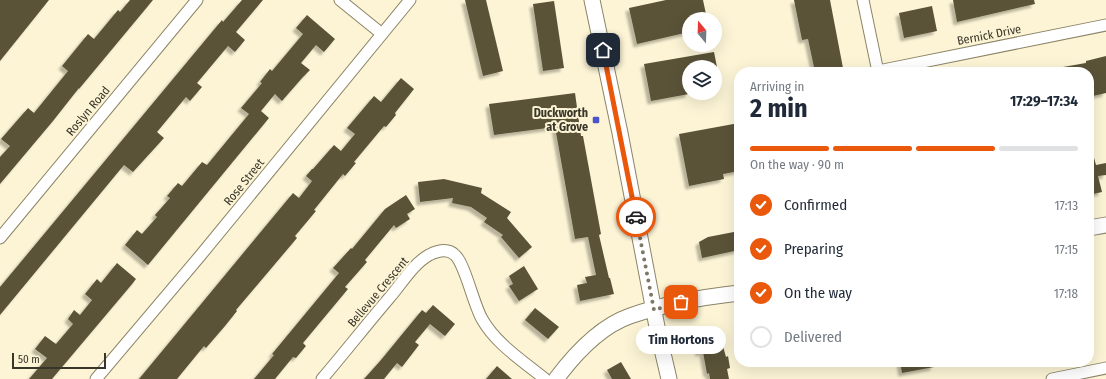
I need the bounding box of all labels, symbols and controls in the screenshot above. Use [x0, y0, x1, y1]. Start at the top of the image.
north arrow [682, 12, 722, 52]
map controls [682, 12, 722, 100]
street label: Bernick Drive [956, 22, 1022, 48]
pin [586, 33, 620, 67]
icon: home [592, 39, 614, 61]
button: layers [682, 60, 722, 100]
text: Arriving in [750, 79, 804, 94]
street label: Roslyn Road [63, 83, 113, 139]
text: 17:29–17:34 [1010, 92, 1078, 110]
text: 2 min [750, 93, 808, 124]
place label: Duckworth at Grove [534, 106, 588, 134]
marker: Duckworth at Grove [591, 115, 601, 125]
street label: Rose Street [221, 156, 267, 208]
text: On the way · 90 m [750, 157, 844, 172]
icon: check [750, 194, 772, 216]
text: Confirmed [784, 196, 847, 214]
courier [616, 197, 656, 237]
text: 17:13 [1055, 198, 1078, 213]
icon: car [625, 206, 647, 228]
icon: check [750, 238, 772, 260]
text: Preparing [784, 240, 843, 258]
text: 17:15 [1054, 242, 1078, 257]
street label: Bellevue Crescent [345, 254, 411, 330]
icon: check [750, 282, 772, 304]
text: On the way [784, 284, 852, 302]
pin [664, 285, 698, 319]
text: 17:18 [1054, 286, 1078, 301]
icon: bag [670, 291, 692, 313]
callout: Tim Hortons [636, 326, 726, 354]
text: Delivered [784, 328, 842, 346]
text: Tim Hortons [648, 332, 714, 347]
scale bar [12, 351, 106, 370]
text: 50 m [18, 353, 40, 366]

